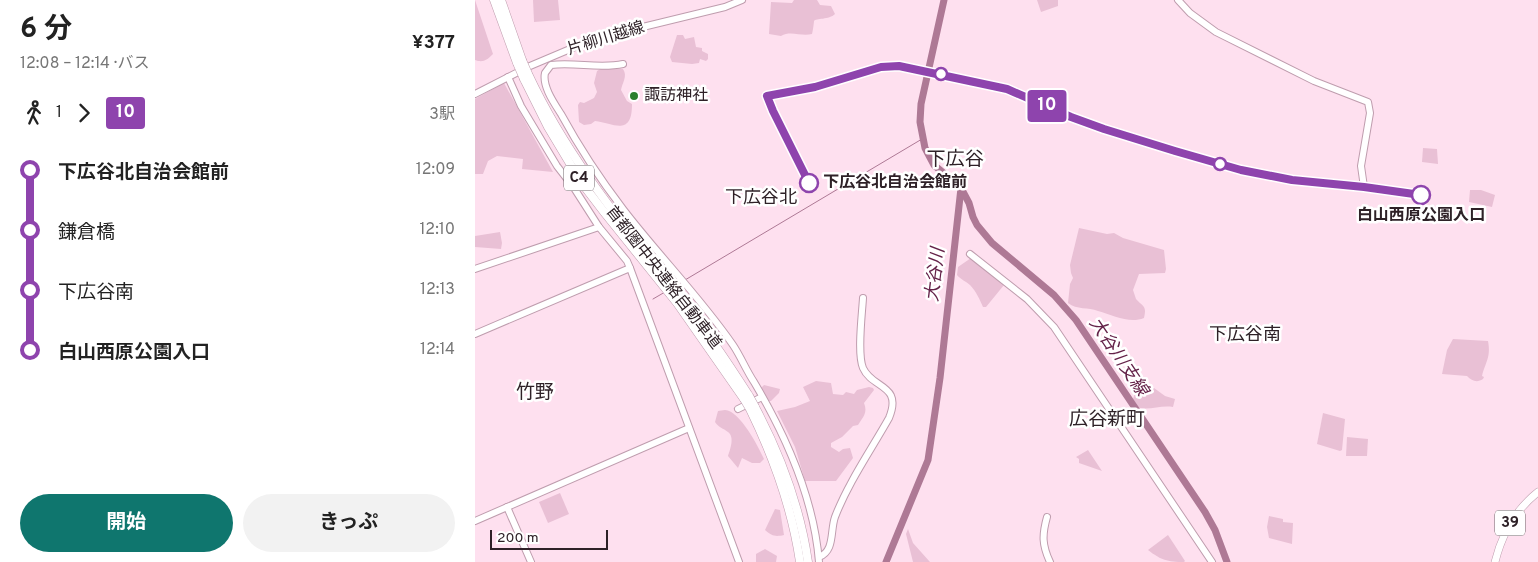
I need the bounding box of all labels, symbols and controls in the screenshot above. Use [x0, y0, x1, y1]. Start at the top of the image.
text: 6 分 [20, 12, 72, 48]
street label: 片柳川越線 [565, 18, 647, 60]
text: ¥377 [412, 31, 455, 55]
text: 12:08 – 12:14 · バス [20, 54, 150, 74]
unlabelled marker [934, 67, 948, 81]
place label: 諏訪神社 [644, 86, 708, 106]
marker: 諏訪神社 [628, 90, 640, 102]
line badge: 10 [1025, 90, 1069, 122]
text: 10 [1037, 94, 1057, 117]
icon: walk [20, 99, 48, 127]
icon: forward [70, 99, 98, 127]
text: 10 [116, 101, 135, 124]
text: 1 [56, 103, 62, 123]
text: 3駅 [429, 105, 455, 125]
district label: 下広谷 [926, 148, 984, 172]
unlabelled marker [1213, 157, 1227, 171]
text: 12:09 [416, 160, 455, 180]
text: 下広谷北自治会館前 [58, 161, 229, 185]
road number: C4 [564, 166, 594, 190]
marker: 下広谷北自治会館前 [799, 173, 819, 193]
place label: 下広谷北自治会館前 [823, 173, 967, 193]
marker: 白山西原公園入口 [1411, 185, 1431, 205]
district label: 下広谷北 [725, 187, 797, 210]
street label: 首都圏中央連絡自動車道 [601, 202, 725, 354]
place label: 白山西原公園入口 [1357, 206, 1485, 226]
text: 12:10 [419, 220, 455, 240]
text: 鎌倉橋 [58, 221, 115, 245]
water label: 大谷川 [921, 245, 951, 303]
text: 12:13 [420, 280, 455, 300]
text: 下広谷南 [58, 281, 134, 305]
water label: 大谷川支線 [1083, 313, 1154, 402]
district label: 下広谷南 [1209, 324, 1281, 347]
text: 12:14 [420, 340, 455, 360]
text: 白山西原公園入口 [58, 341, 210, 365]
district label: 竹野 [516, 381, 554, 405]
district label: 広谷新町 [1069, 408, 1145, 432]
button: 開始 [20, 494, 233, 552]
button: きっぷ [243, 494, 455, 552]
road number: 39 [1495, 510, 1525, 536]
scale bar [490, 527, 607, 550]
text: 200 m [497, 530, 539, 547]

